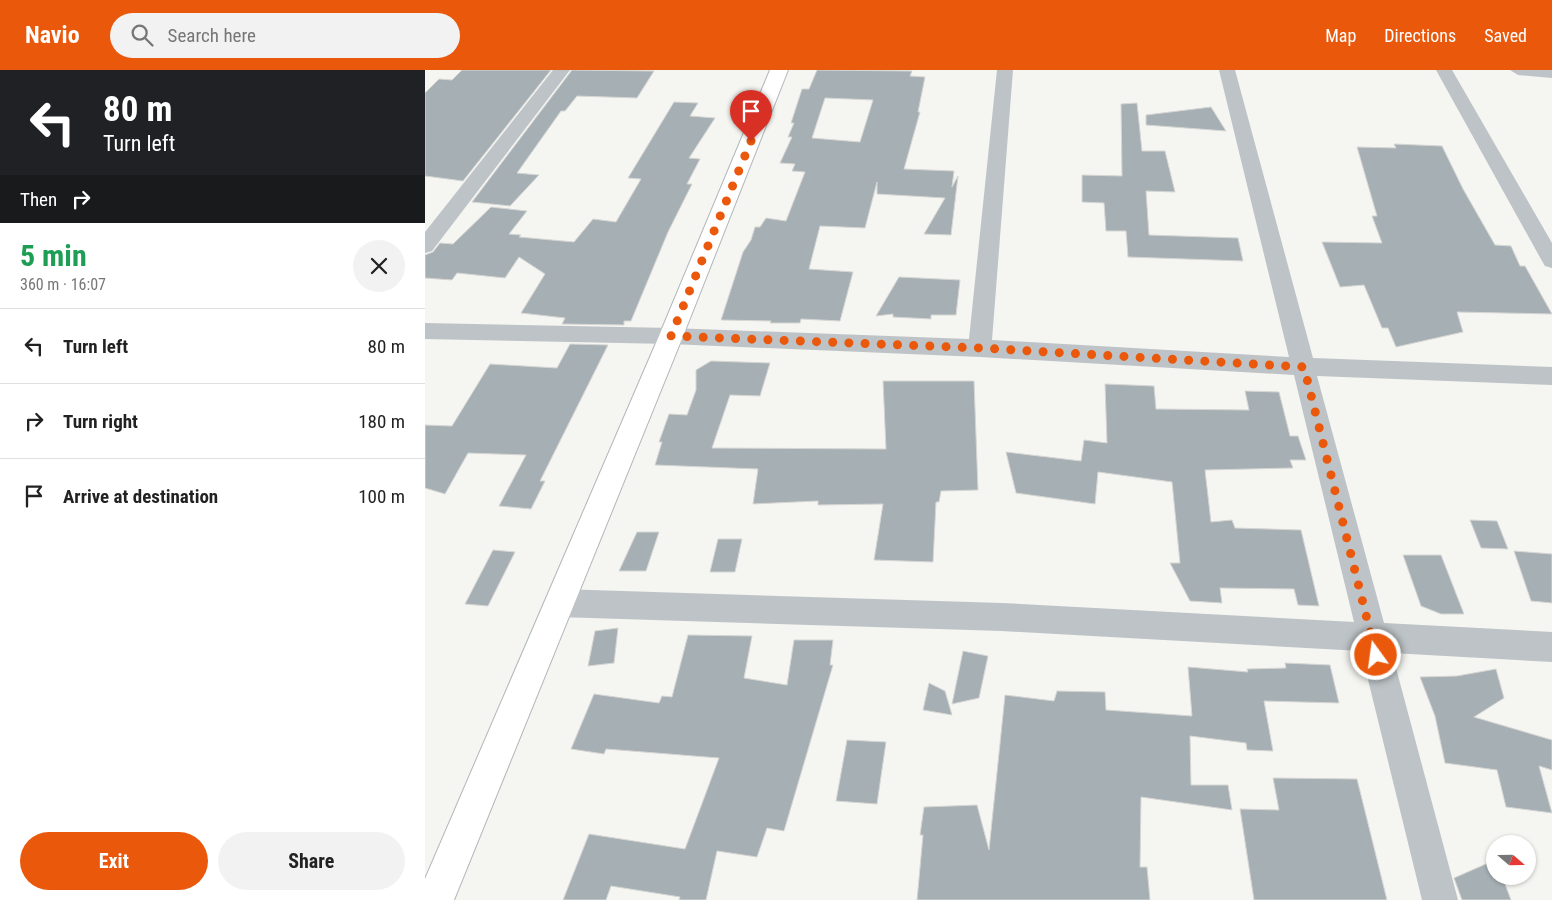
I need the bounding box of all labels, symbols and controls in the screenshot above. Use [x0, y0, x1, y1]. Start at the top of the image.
search box [110, 13, 460, 58]
text: Navio [25, 21, 80, 49]
icon: search [128, 21, 156, 49]
text: Search here [168, 24, 256, 47]
text: Map [1325, 25, 1356, 46]
text: Directions [1384, 25, 1456, 46]
text: Saved [1484, 25, 1527, 46]
text: 80 m [103, 89, 172, 130]
icon: left [20, 90, 85, 155]
pin [730, 90, 772, 141]
icon: arrive [737, 97, 765, 125]
text: Turn left [103, 131, 175, 156]
icon: right [67, 185, 95, 213]
text: Then [20, 188, 57, 211]
text: 5 min [20, 238, 87, 273]
button: close [353, 240, 405, 292]
text: 360 m · 16:07 [20, 275, 106, 294]
icon: left [20, 332, 48, 360]
text: Turn left [63, 335, 128, 358]
text: 80 m [368, 335, 405, 358]
icon: right [20, 407, 48, 435]
text: Turn right [63, 410, 138, 433]
text: 180 m [358, 410, 405, 433]
icon: arrive [20, 482, 48, 510]
text: Arrive at destination [63, 485, 218, 508]
text: 100 m [358, 485, 405, 508]
position arrow [1349, 628, 1401, 680]
button: Exit [20, 832, 208, 890]
button: Share [218, 832, 405, 890]
north arrow [1486, 835, 1536, 885]
map controls [1486, 835, 1536, 885]

